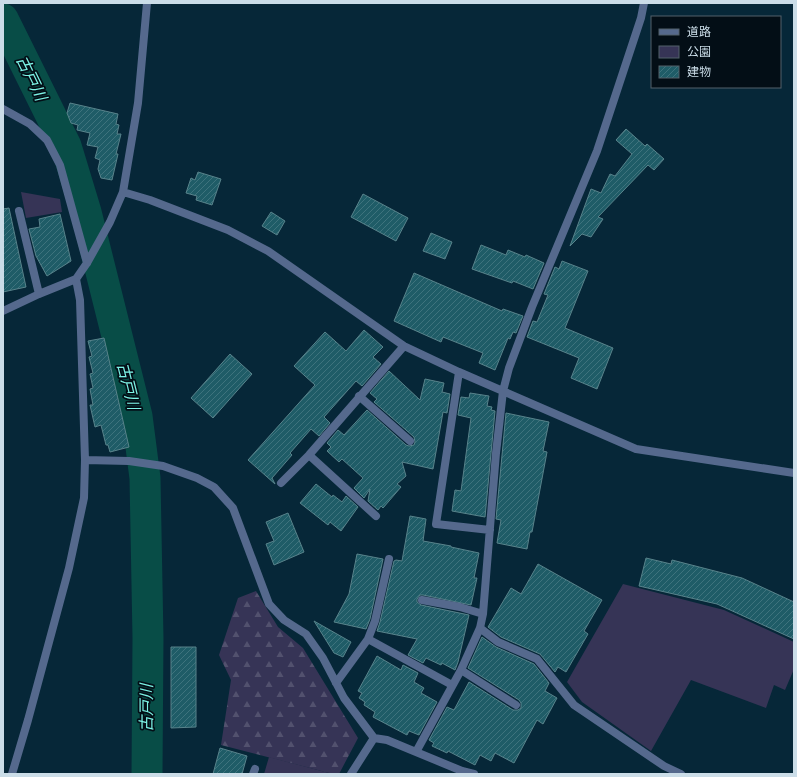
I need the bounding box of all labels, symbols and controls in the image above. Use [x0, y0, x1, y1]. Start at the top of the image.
legend [651, 16, 781, 88]
text: 道路 [687, 24, 711, 39]
text: 公園 [687, 44, 711, 59]
water label: 古戸川 [12, 52, 52, 106]
text: 建物 [687, 64, 711, 79]
water label: 古戸川 [113, 360, 145, 414]
water label: 古戸川 [136, 682, 156, 732]

